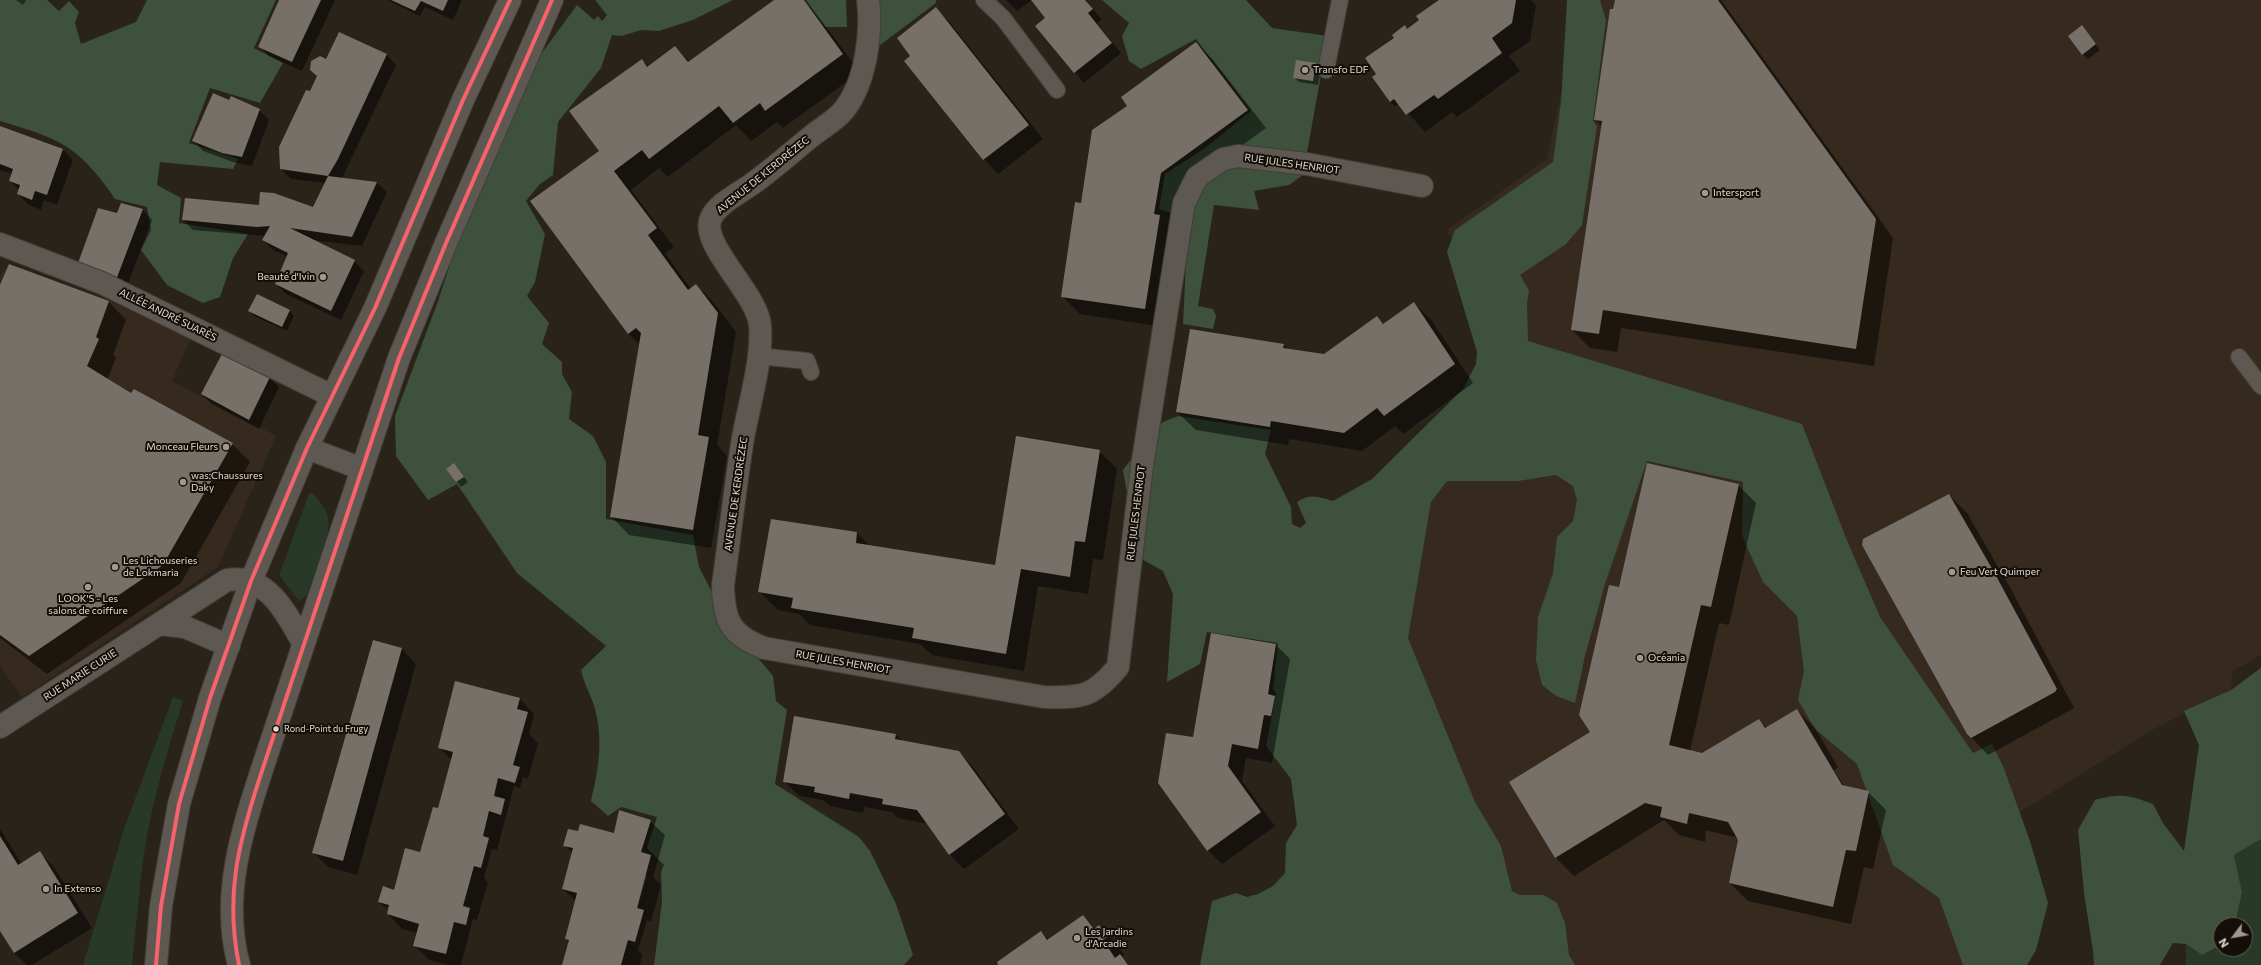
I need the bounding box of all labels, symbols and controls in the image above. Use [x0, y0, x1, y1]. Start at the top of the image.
place label: Transfo EDF [1313, 64, 1369, 76]
marker: Transfo EDF [1300, 65, 1310, 75]
street label: AVENUE DE KERDRÉZEC [714, 134, 812, 216]
street label: RUE JULES HENRIOT [1244, 151, 1340, 177]
place label: Intersport [1713, 187, 1759, 199]
marker: Intersport [1700, 188, 1710, 198]
place label: Beauté d'Ivin [257, 271, 315, 283]
marker: Beauté d'Ivin [318, 272, 328, 282]
street label: ALLÉE ANDRÉ SUARÈS [117, 286, 219, 344]
street label: AVENUE DE KERDRÉZEC [722, 436, 750, 552]
place label: Monceau Fleurs [146, 441, 218, 453]
marker: Monceau Fleurs [221, 442, 231, 452]
street label: RUE JULES HENRIOT [1124, 465, 1148, 561]
place label: was:Chaussures Daky [191, 470, 263, 494]
marker: was:Chaussures Daky [178, 477, 188, 487]
place label: Les Lichouseries de Lokmaria [123, 555, 197, 578]
marker: Les Lichouseries de Lokmaria [110, 562, 120, 572]
place label: Feu Vert Quimper [1960, 566, 2040, 578]
marker: Feu Vert Quimper [1947, 567, 1957, 577]
marker: LOOK'S - Les salons de coiffure [83, 582, 93, 592]
place label: LOOK'S - Les salons de coiffure [48, 593, 128, 616]
street label: RUE MARIE CURIE [41, 647, 119, 703]
street label: RUE JULES HENRIOT [795, 648, 891, 676]
place label: Océania [1648, 652, 1685, 664]
marker: Océania [1635, 653, 1645, 663]
marker: Rond-Point du Frugy [271, 724, 281, 734]
place label: Rond-Point du Frugy [284, 724, 368, 734]
place label: In Extenso [54, 883, 101, 895]
marker: In Extenso [41, 884, 51, 894]
north arrow [2213, 917, 2253, 957]
place label: Les Jardins d'Arcadie [1085, 926, 1133, 950]
marker: Les Jardins d'Arcadie [1072, 933, 1082, 943]
text: N [2216, 936, 2231, 950]

